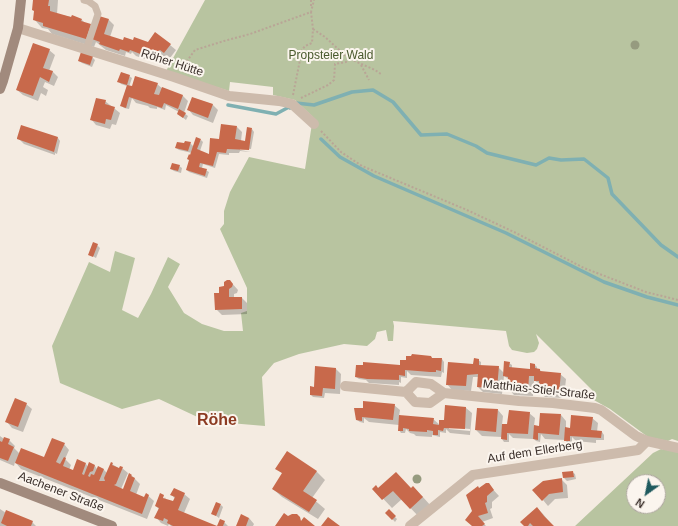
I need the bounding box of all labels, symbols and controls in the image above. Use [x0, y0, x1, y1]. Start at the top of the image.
street label: Röher Hütte [139, 46, 205, 80]
park label: Propsteier Wald [289, 49, 373, 63]
street label: Matthias-Stiel-Straße [482, 377, 596, 403]
district label: Röhe [197, 411, 237, 431]
street label: Auf dem Ellerberg [486, 437, 584, 467]
street label: Aachener Straße [16, 469, 106, 515]
north arrow [626, 474, 666, 514]
text: N [633, 496, 647, 510]

